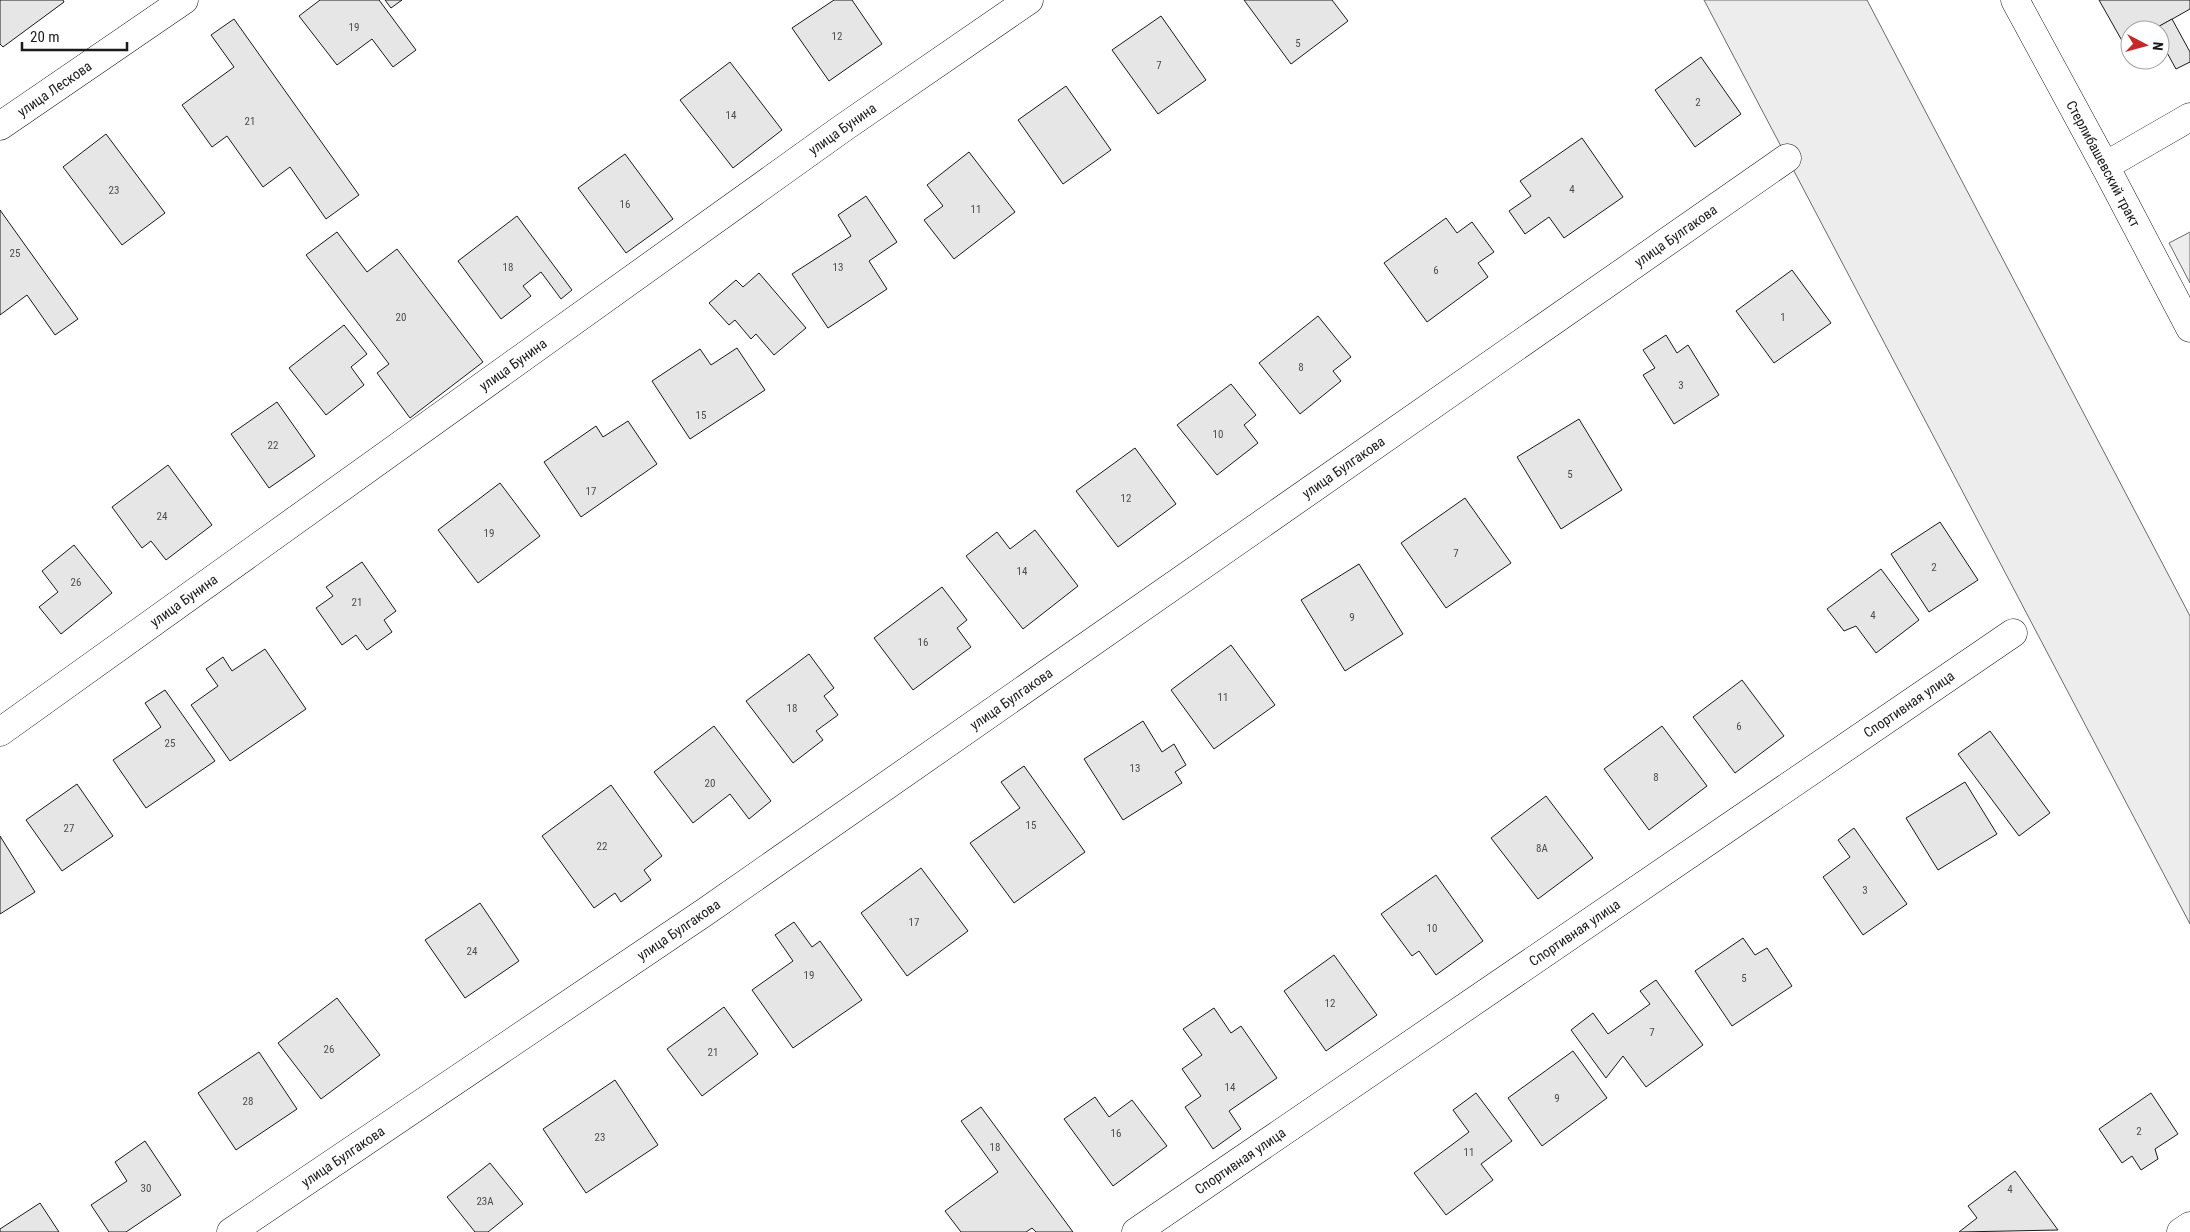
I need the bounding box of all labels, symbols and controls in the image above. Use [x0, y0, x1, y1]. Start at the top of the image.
scale bar [22, 20, 128, 52]
north arrow [2120, 20, 2170, 70]
house number: 19 [349, 21, 359, 34]
text: 20 m [30, 28, 60, 46]
house number: 12 [832, 30, 842, 43]
house number: 5 [1295, 37, 1301, 50]
text: N [2150, 41, 2166, 51]
street label: улица Лескова [14, 58, 95, 120]
house number: 7 [1156, 59, 1162, 72]
house number: 2 [1695, 96, 1701, 109]
street label: Стерлибашевский тракт [2063, 98, 2144, 230]
street label: улица Бунина [805, 100, 879, 158]
house number: 14 [726, 109, 737, 122]
house number: 21 [245, 115, 255, 128]
house number: 4 [1569, 183, 1575, 196]
house number: 23 [109, 184, 119, 197]
house number: 16 [620, 198, 630, 211]
street label: улица Булгакова [1631, 201, 1720, 270]
house number: 11 [971, 203, 981, 216]
house number: 25 [10, 247, 20, 260]
house number: 18 [503, 261, 513, 274]
house number: 13 [833, 261, 843, 274]
house number: 6 [1433, 264, 1439, 277]
house number: 20 [396, 311, 406, 324]
house number: 1 [1780, 311, 1786, 324]
street label: улица Бунина [476, 335, 550, 394]
house number: 8 [1298, 361, 1304, 374]
house number: 3 [1678, 379, 1684, 392]
house number: 15 [696, 409, 706, 422]
house number: 10 [1213, 428, 1223, 441]
street label: улица Булгакова [1299, 433, 1388, 501]
house number: 22 [268, 439, 278, 452]
house number: 5 [1567, 468, 1573, 481]
house number: 17 [586, 485, 596, 498]
house number: 12 [1121, 492, 1131, 505]
house number: 24 [157, 510, 168, 523]
house number: 19 [484, 527, 494, 540]
house number: 7 [1453, 547, 1459, 560]
house number: 2 [1931, 561, 1937, 574]
house number: 14 [1017, 565, 1028, 578]
street label: улица Бунина [147, 571, 220, 630]
house number: 26 [71, 576, 81, 589]
house number: 21 [352, 596, 362, 609]
house number: 4 [1870, 609, 1876, 622]
house number: 9 [1349, 611, 1355, 624]
house number: 16 [918, 636, 928, 649]
street label: улица Булгакова [967, 664, 1055, 733]
street label: Спортивная улица [1860, 667, 1957, 741]
house number: 11 [1218, 691, 1228, 704]
house number: 18 [787, 702, 797, 715]
house number: 6 [1736, 720, 1742, 733]
house number: 25 [165, 737, 175, 750]
house number: 13 [1130, 762, 1140, 775]
house number: 8 [1653, 771, 1659, 784]
house number: 20 [705, 777, 715, 790]
house number: 15 [1026, 819, 1036, 832]
house number: 27 [64, 822, 74, 835]
house number: 22 [597, 840, 607, 853]
house number: 8А [1536, 842, 1549, 855]
house number: 3 [1862, 884, 1868, 897]
street label: улица Булгакова [634, 896, 723, 964]
street label: Спортивная улица [1526, 896, 1623, 969]
house number: 17 [909, 916, 919, 929]
house number: 10 [1427, 922, 1437, 935]
house number: 24 [467, 945, 478, 958]
house number: 19 [804, 969, 814, 982]
house number: 5 [1741, 972, 1747, 985]
house number: 12 [1325, 997, 1335, 1010]
house number: 7 [1649, 1026, 1655, 1039]
house number: 26 [324, 1043, 334, 1056]
house number: 21 [708, 1046, 718, 1059]
house number: 14 [1225, 1081, 1236, 1094]
house number: 9 [1554, 1092, 1560, 1105]
house number: 28 [243, 1095, 253, 1108]
street label: улица Булгакова [298, 1123, 388, 1190]
street label: Спортивная улица [1192, 1124, 1288, 1198]
house number: 2 [2136, 1125, 2142, 1138]
house number: 16 [1111, 1127, 1121, 1140]
house number: 23 [595, 1131, 605, 1144]
house number: 18 [990, 1141, 1000, 1154]
house number: 11 [1464, 1146, 1474, 1159]
house number: 30 [141, 1182, 151, 1195]
house number: 4 [2007, 1183, 2013, 1196]
house number: 23А [476, 1195, 494, 1208]

